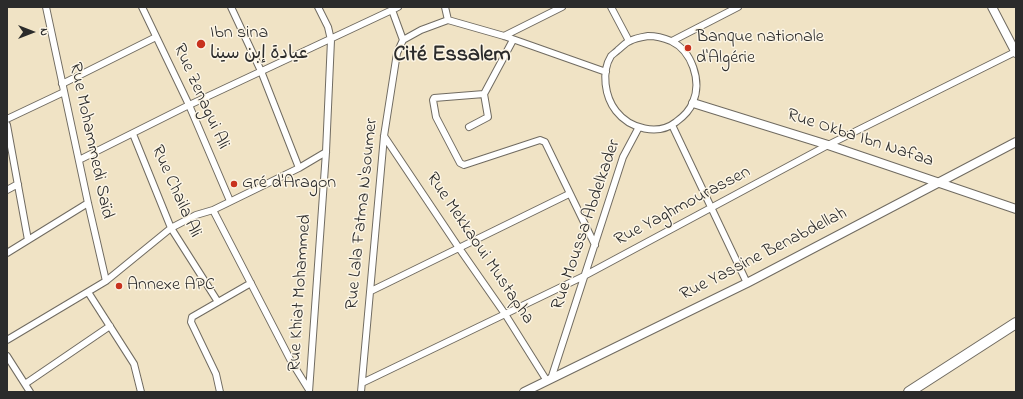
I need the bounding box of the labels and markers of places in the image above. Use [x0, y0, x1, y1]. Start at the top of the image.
place label: Ibn sina عيادة إبن سينا [210, 23, 308, 66]
place label: Banque nationale d'Algérie [696, 27, 824, 70]
marker: Ibn sina عيادة إبن سينا [195, 38, 207, 50]
marker: Banque nationale d'Algérie [683, 43, 693, 53]
place label: Gré d'Aragon [242, 173, 336, 195]
marker: Gré d'Aragon [229, 179, 239, 189]
place label: Annexe APC [127, 275, 215, 297]
marker: Annexe APC [114, 281, 124, 291]

